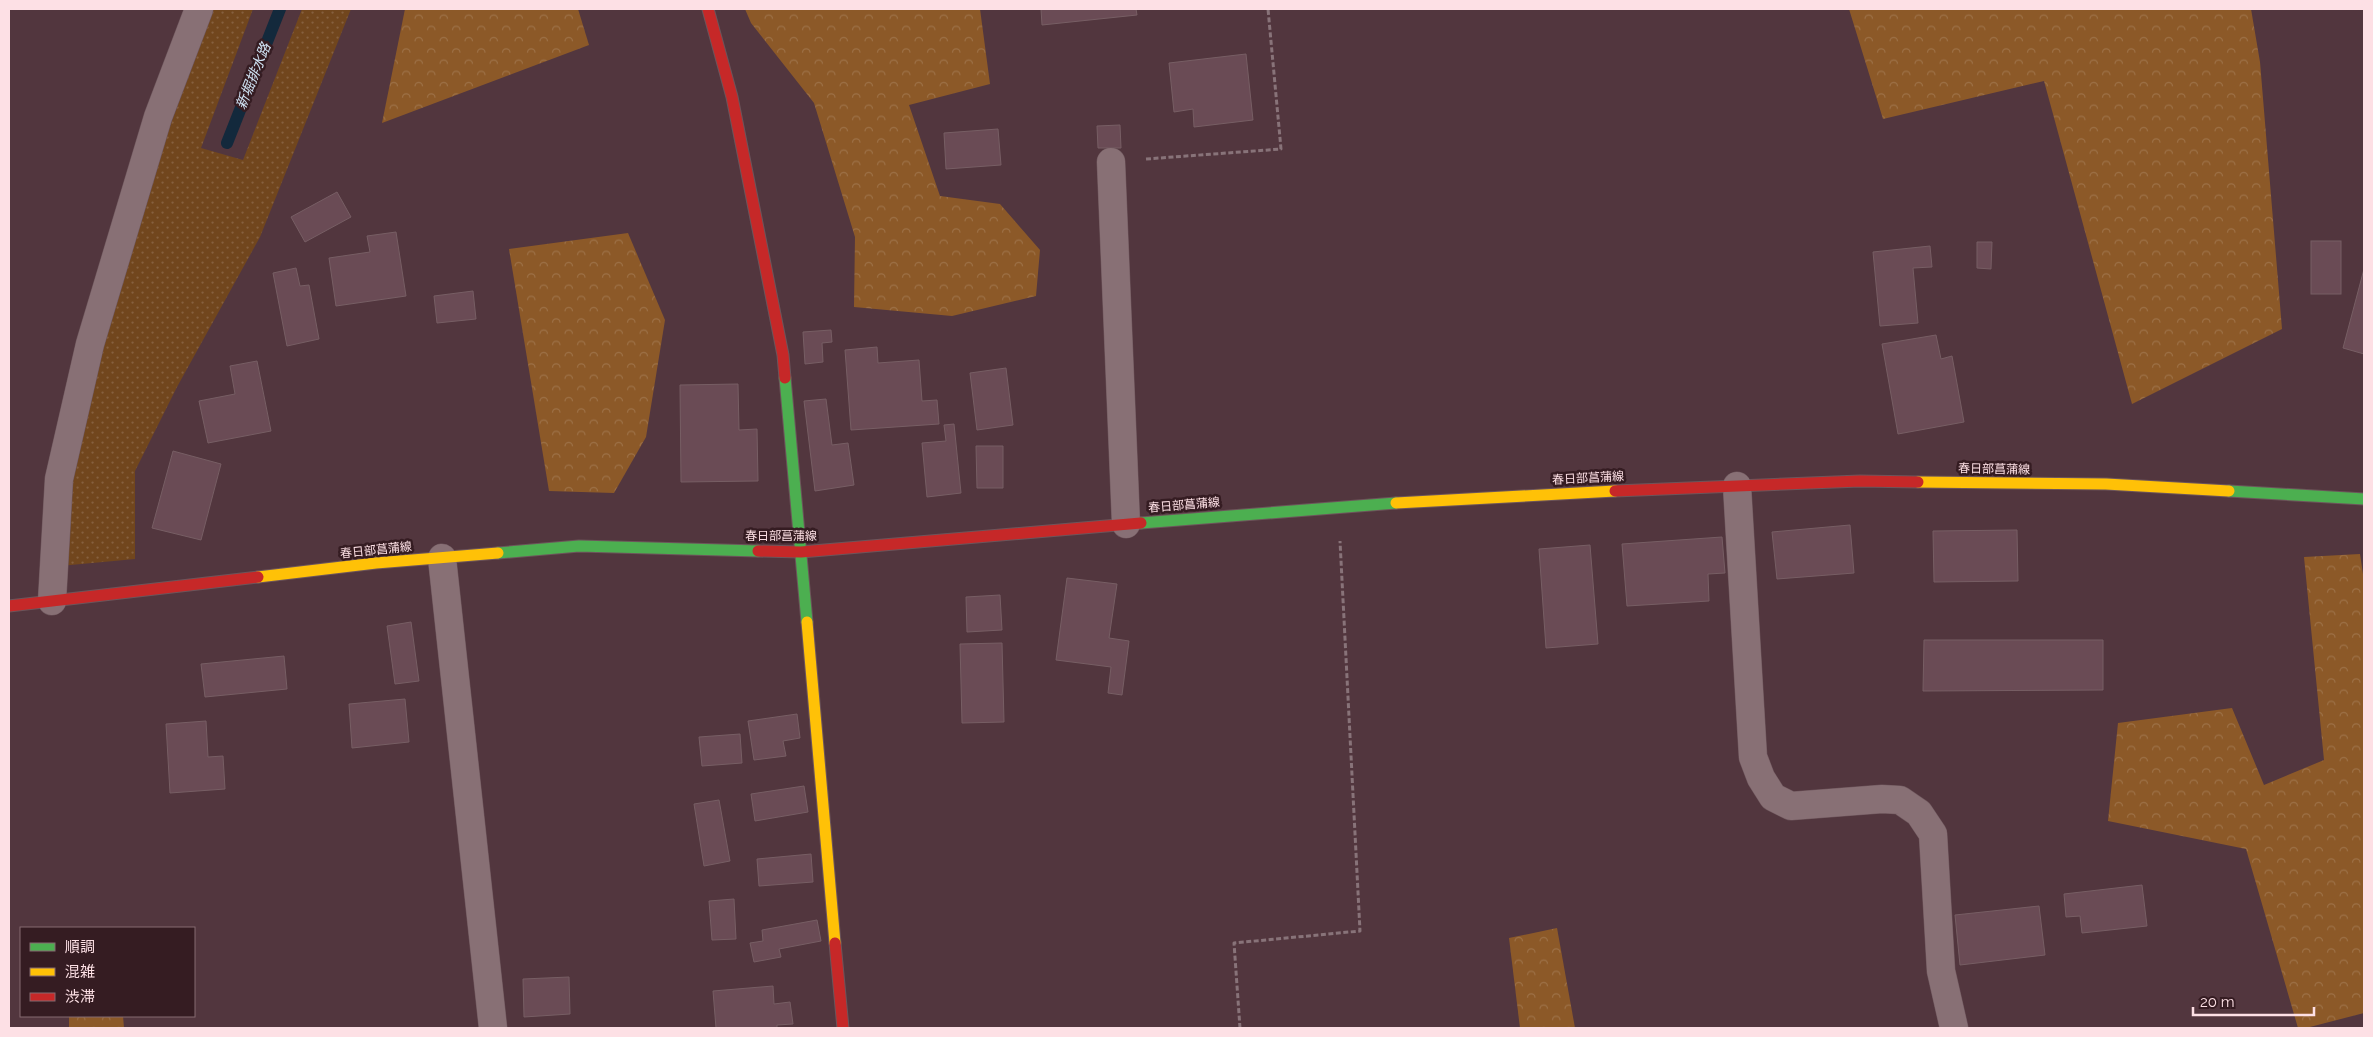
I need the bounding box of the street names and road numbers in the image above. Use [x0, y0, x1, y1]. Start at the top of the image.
street label: 春日部菖蒲線 [1958, 461, 2030, 477]
street label: 春日部菖蒲線 [1552, 469, 1624, 487]
street label: 春日部菖蒲線 [1148, 495, 1220, 515]
street label: 春日部菖蒲線 [745, 529, 817, 543]
street label: 春日部菖蒲線 [339, 539, 413, 561]

